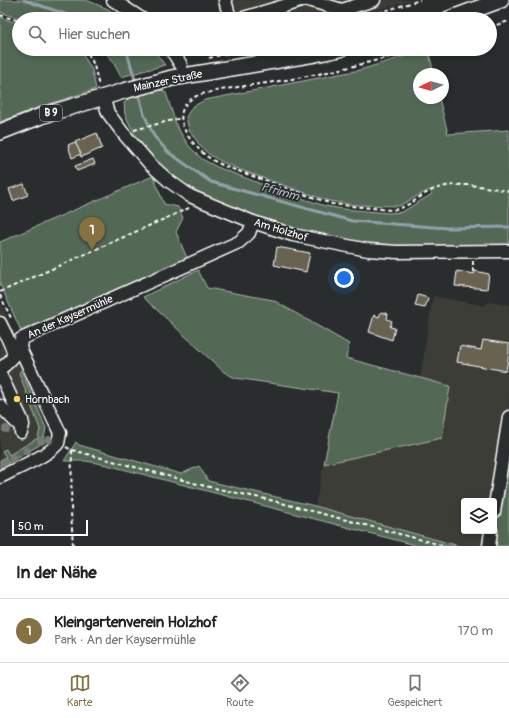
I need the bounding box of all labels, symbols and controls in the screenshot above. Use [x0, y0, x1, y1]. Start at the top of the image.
search box [12, 12, 497, 56]
icon: search [26, 23, 48, 45]
text: Hier suchen [58, 25, 130, 44]
street label: Mainzer Straße [132, 67, 204, 95]
north arrow [413, 68, 449, 104]
road number: B 9 [40, 105, 62, 121]
water label: Pfrimm [259, 180, 302, 205]
street label: Am Holzhof [252, 216, 310, 245]
pin: 1 [79, 217, 105, 250]
your location [334, 268, 354, 288]
street label: An der Kaysermühle [25, 292, 115, 342]
place label: Hornbach [25, 393, 69, 406]
marker: Hornbach [12, 394, 22, 404]
map controls [461, 498, 497, 534]
button: layers [461, 498, 497, 534]
scale bar [12, 518, 88, 537]
text: 50 m [18, 520, 44, 533]
text: In der Nähe [16, 562, 97, 583]
text: Kleingartenverein Holzhof [54, 613, 218, 632]
text: 1 [26, 623, 32, 639]
text: 170 m [458, 623, 493, 639]
text: Park · An der Kaysermühle [54, 632, 196, 648]
tab: Karte [67, 672, 92, 709]
tab: Route [226, 672, 254, 709]
tab: Gespeichert [387, 672, 442, 709]

